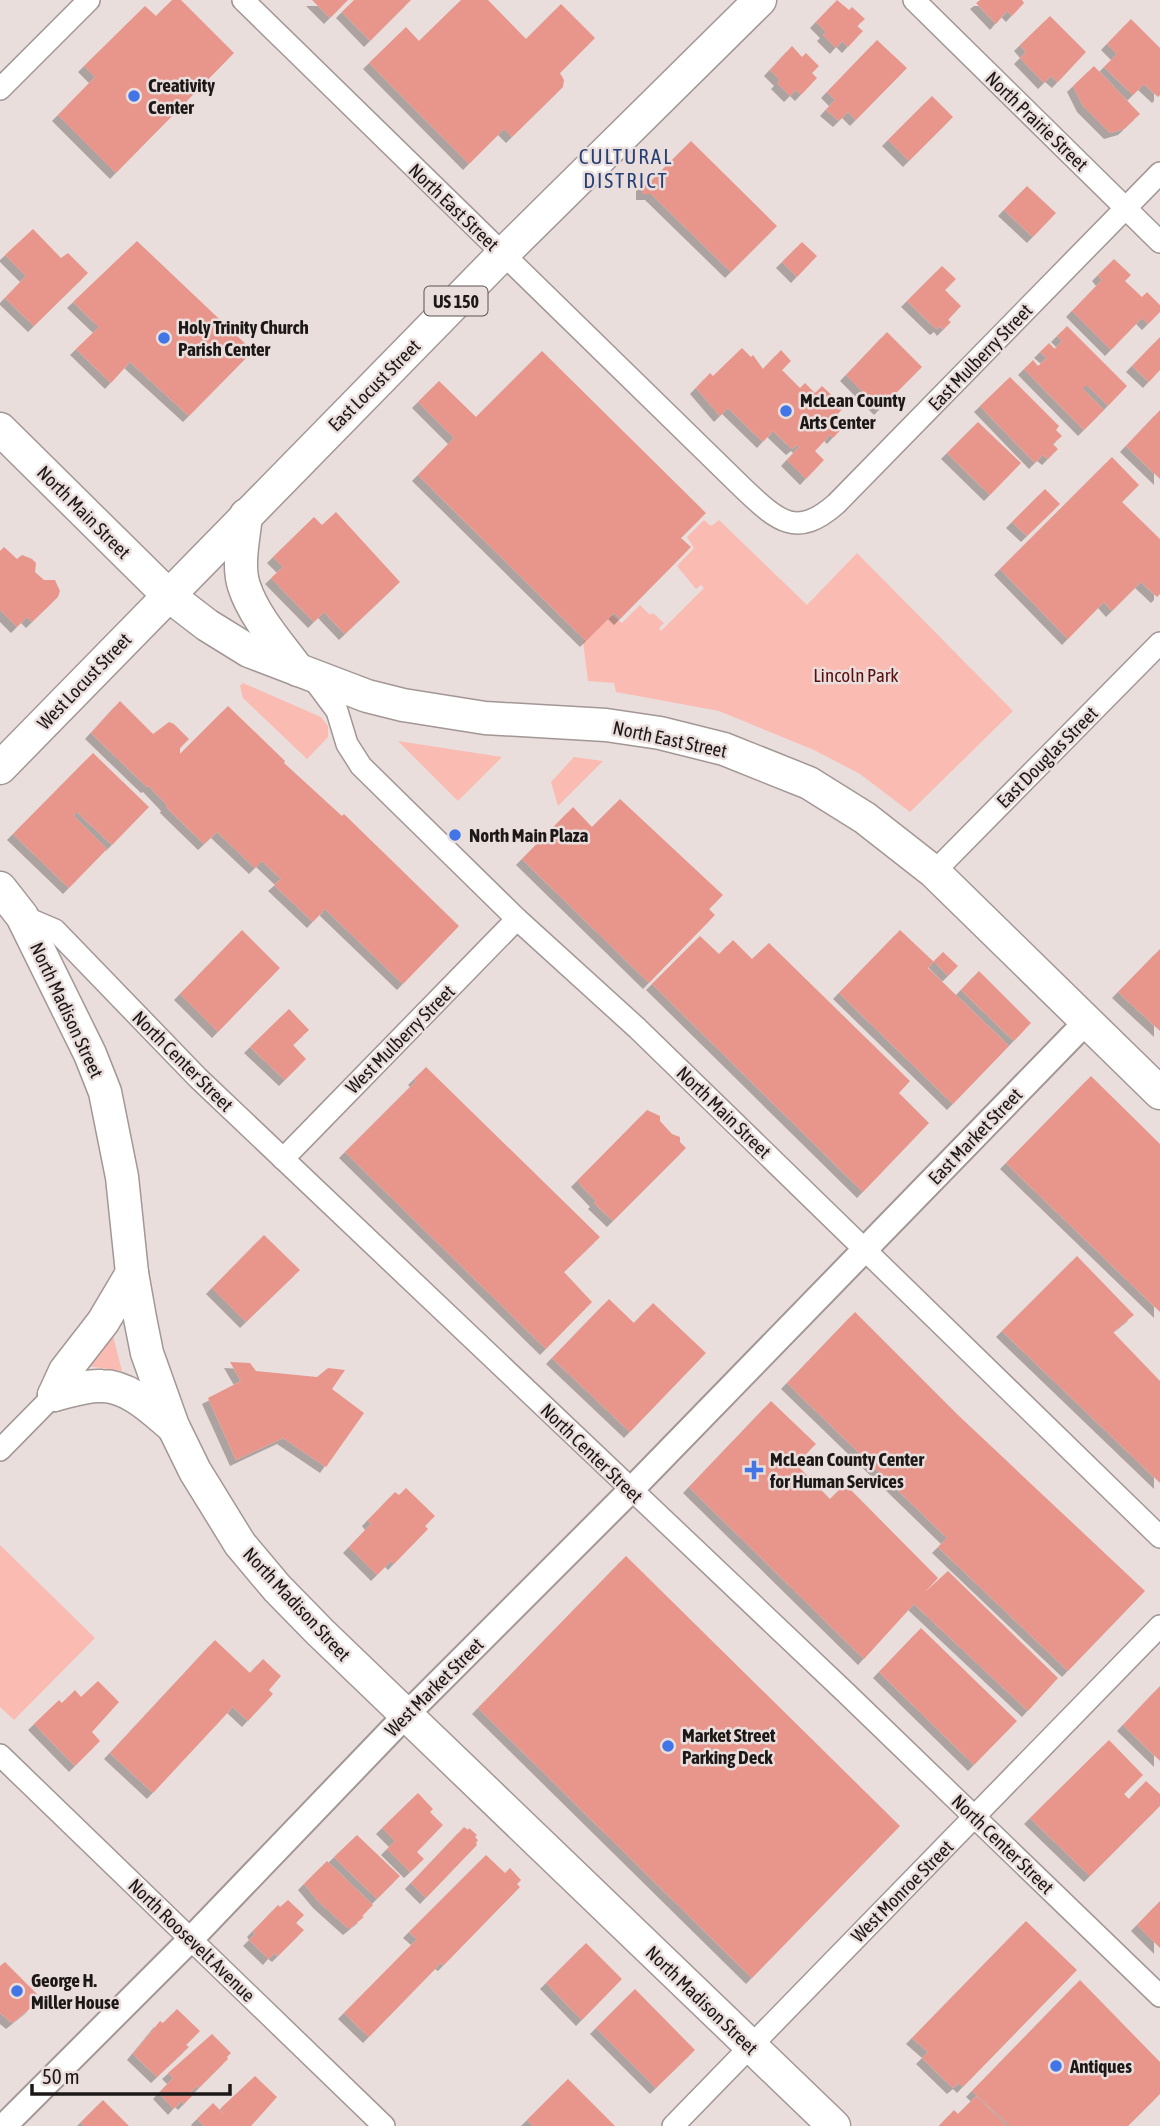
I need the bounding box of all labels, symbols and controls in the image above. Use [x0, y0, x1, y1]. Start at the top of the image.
street label: North Prairie Street [981, 67, 1093, 175]
place label: Creativity Center [148, 74, 215, 118]
marker: Creativity Center [126, 88, 142, 104]
district label: CULTURAL DISTRICT [579, 144, 673, 192]
street label: North East Street [405, 159, 503, 255]
road number: US 150 [424, 286, 488, 316]
street label: East Mulberry Street [924, 299, 1036, 415]
place label: Holy Trinity Church Parish Center [178, 316, 309, 360]
marker: Holy Trinity Church Parish Center [156, 330, 172, 346]
street label: East Locust Street [324, 335, 424, 435]
place label: McLean County Arts Center [799, 389, 906, 433]
marker: McLean County Arts Center [778, 403, 794, 419]
street label: North Main Street [33, 461, 135, 563]
street label: West Locust Street [32, 628, 136, 734]
park label: Lincoln Park [813, 664, 899, 686]
street label: East Douglas Street [992, 702, 1102, 812]
street label: North East Street [611, 716, 729, 762]
place label: North Main Plaza [469, 824, 589, 846]
marker: North Main Plaza [447, 827, 463, 843]
street label: North Madison Street [26, 939, 108, 1081]
street label: West Mulberry Street [341, 980, 459, 1098]
street label: North Center Street [128, 1006, 238, 1116]
street label: North Main Street [672, 1062, 776, 1162]
street label: East Market Street [924, 1083, 1026, 1189]
street label: North Center Street [537, 1399, 647, 1507]
place label: McLean County Center for Human Services [769, 1448, 924, 1492]
marker: McLean County Center for Human Services [744, 1460, 764, 1480]
street label: North Madison Street [239, 1543, 355, 1665]
street label: West Market Street [380, 1633, 488, 1741]
place label: Market Street Parking Deck [682, 1724, 776, 1768]
marker: Market Street Parking Deck [660, 1738, 676, 1754]
street label: North Center Street [948, 1790, 1058, 1898]
street label: West Monroe Street [847, 1836, 957, 1946]
street label: North Roosevelt Avenue [124, 1874, 260, 2006]
street label: North Madison Street [642, 1941, 762, 2059]
place label: George H. Miller House [31, 1969, 120, 2013]
marker: George H. Miller House [9, 1983, 25, 1999]
scale bar [32, 2052, 229, 2096]
place label: Antiques [1069, 2055, 1132, 2077]
marker: Antiques [1048, 2058, 1064, 2074]
text: 50 m [42, 2064, 80, 2088]

